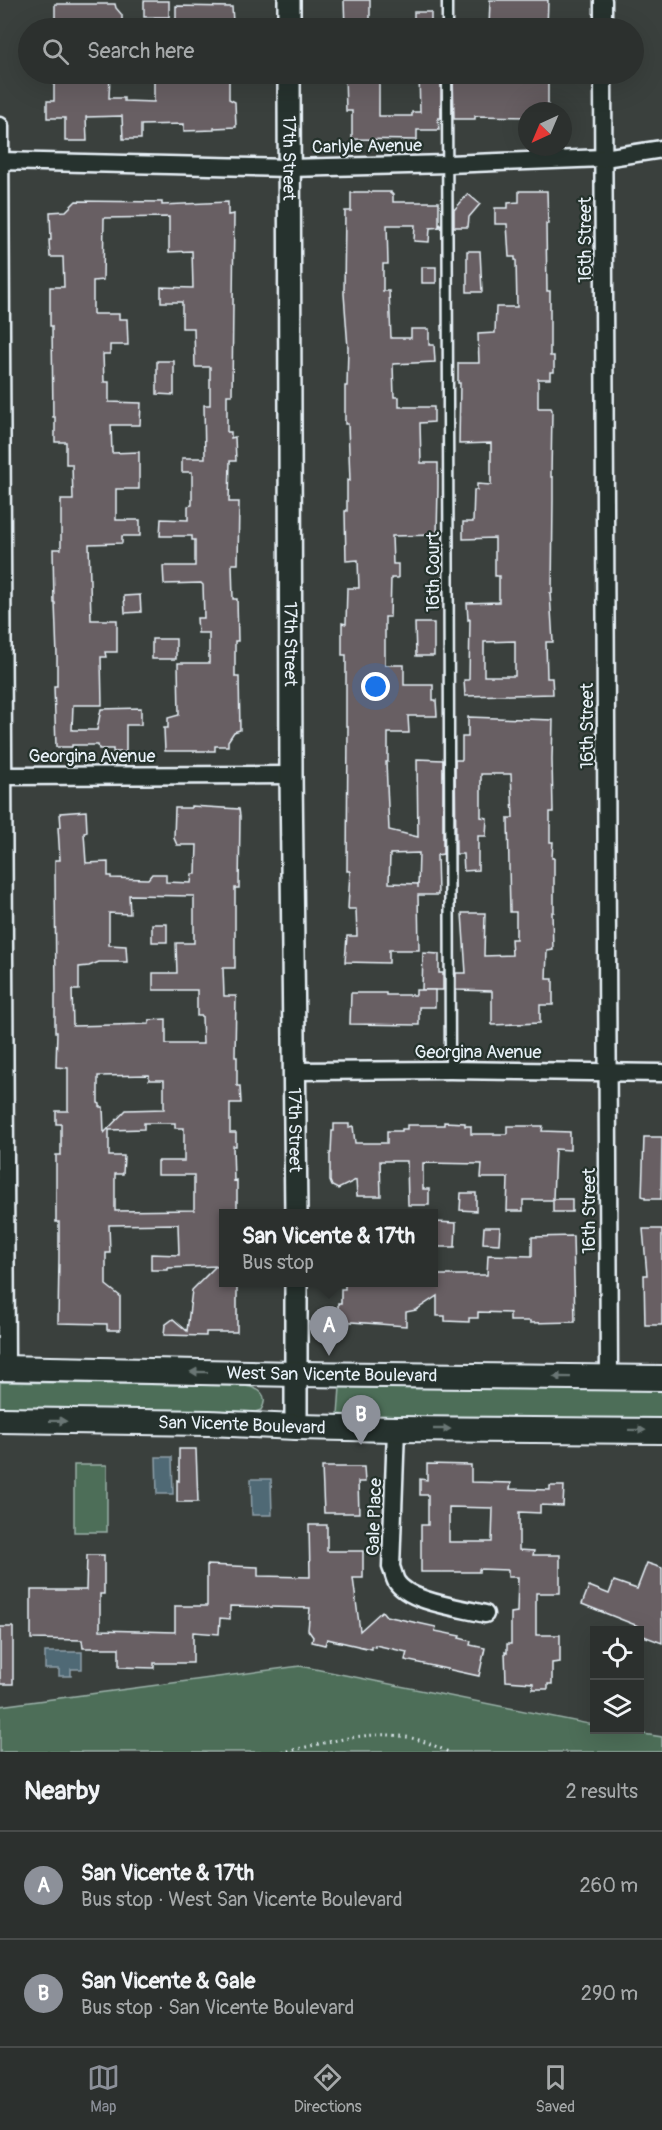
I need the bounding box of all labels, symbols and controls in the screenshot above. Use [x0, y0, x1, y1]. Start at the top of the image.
search box [18, 18, 644, 84]
icon: search [39, 35, 72, 68]
text: Search here [87, 37, 194, 65]
north arrow [518, 102, 572, 156]
street label: 17th Street [277, 115, 300, 201]
street label: Carlyle Avenue [312, 134, 422, 159]
street label: 16th Street [574, 196, 597, 283]
street label: 16th Court [422, 531, 445, 612]
street label: 17th Street [279, 601, 302, 687]
your location [361, 672, 390, 701]
street label: 16th Street [576, 682, 599, 769]
street label: Georgina Avenue [29, 745, 156, 768]
street label: Georgina Avenue [415, 1041, 542, 1064]
street label: 17th Street [283, 1087, 307, 1173]
street label: 16th Street [578, 1167, 601, 1254]
popup [219, 1209, 438, 1287]
text: San Vicente & 17th [242, 1222, 415, 1250]
text: Bus stop [242, 1250, 314, 1275]
pin: A [310, 1306, 348, 1356]
street label: West San Vicente Boulevard [226, 1362, 438, 1388]
one-way arrow [189, 1367, 208, 1377]
one-way arrow [552, 1372, 571, 1382]
pin: B [342, 1396, 380, 1445]
street label: San Vicente Boulevard [158, 1411, 326, 1440]
one-way arrow [49, 1416, 68, 1426]
one-way arrow [433, 1424, 452, 1434]
one-way arrow [628, 1426, 647, 1435]
street label: Gale Place [362, 1478, 387, 1556]
map controls [590, 1626, 644, 1734]
button: locate [590, 1626, 644, 1680]
button: layers [590, 1680, 644, 1734]
text: Nearby [24, 1775, 100, 1807]
text: 2 results [566, 1779, 638, 1804]
text: San Vicente & 17th [81, 1859, 254, 1887]
text: A [37, 1873, 50, 1898]
text: 260 m [579, 1873, 638, 1898]
text: Bus stop · West San Vicente Boulevard [81, 1887, 403, 1912]
text: San Vicente & Gale [81, 1967, 255, 1995]
text: B [38, 1981, 49, 2006]
text: 290 m [581, 1981, 638, 2006]
text: Bus stop · San Vicente Boulevard [81, 1995, 354, 2020]
tab: Map [87, 2061, 120, 2117]
tab: Directions [294, 2061, 362, 2117]
tab: Saved [535, 2061, 575, 2117]

